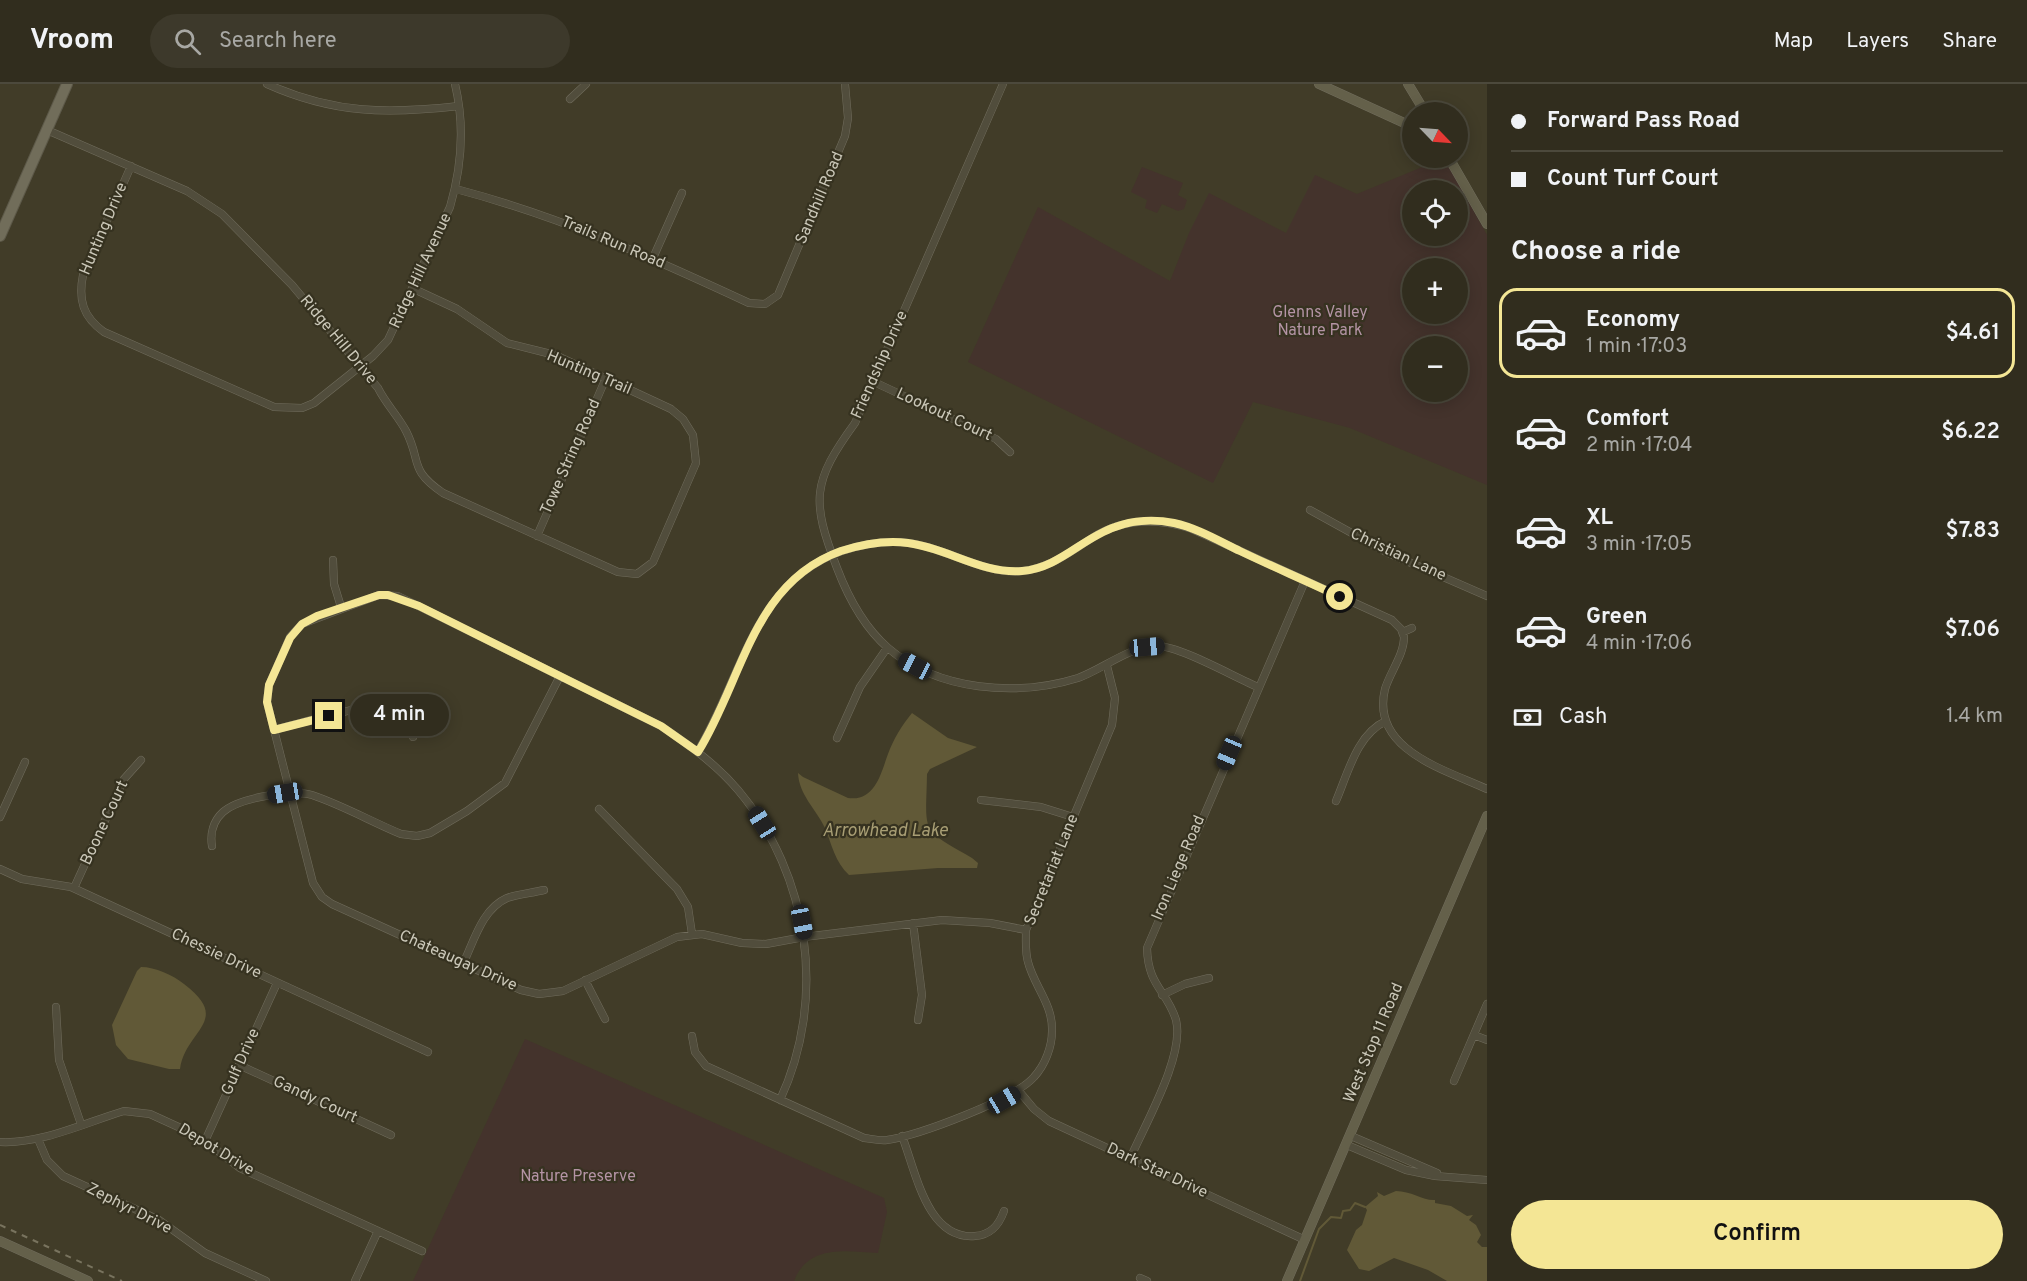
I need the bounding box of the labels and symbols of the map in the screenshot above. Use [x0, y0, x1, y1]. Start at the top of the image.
north arrow [1402, 102, 1468, 168]
street label: Sandhill Road [792, 149, 848, 247]
street label: Hunting Drive [75, 180, 133, 278]
street label: Ridge Hill Avenue [385, 210, 457, 332]
street label: Trails Run Road [558, 212, 668, 274]
street label: Ridge Hill Drive [295, 291, 381, 389]
park label: Glenns Valley Nature Park [1272, 303, 1368, 341]
street label: Friendship Drive [847, 308, 913, 422]
street label: Hunting Trail [543, 346, 635, 400]
street label: Lookout Court [893, 384, 995, 446]
street label: Towe String Road [537, 396, 605, 518]
street label: Christian Lane [1347, 524, 1449, 586]
route start [1326, 583, 1353, 610]
car [1128, 636, 1166, 658]
car [895, 650, 935, 682]
callout: 4 min [350, 695, 449, 737]
route end [315, 702, 342, 729]
car [1214, 733, 1244, 773]
street label: Boone Court [77, 777, 133, 869]
car [266, 781, 304, 805]
car [745, 803, 779, 843]
street label: Secretariat Lane [1021, 811, 1083, 929]
street label: Iron Liege Road [1148, 812, 1210, 924]
water label: Arrowhead Lake [822, 820, 949, 843]
car [790, 903, 814, 941]
street label: Chessie Drive [168, 924, 264, 984]
street label: Chateaugay Drive [396, 926, 520, 996]
street label: West Stop 11 Road [1340, 980, 1408, 1106]
street label: Gulf Drive [217, 1025, 265, 1099]
street label: Gandy Court [269, 1072, 361, 1128]
car [984, 1083, 1024, 1117]
street label: Depot Drive [174, 1119, 258, 1181]
street label: Dark Star Drive [1103, 1139, 1211, 1203]
park label: Nature Preserve [520, 1167, 636, 1187]
street label: Zephyr Drive [83, 1179, 175, 1239]

